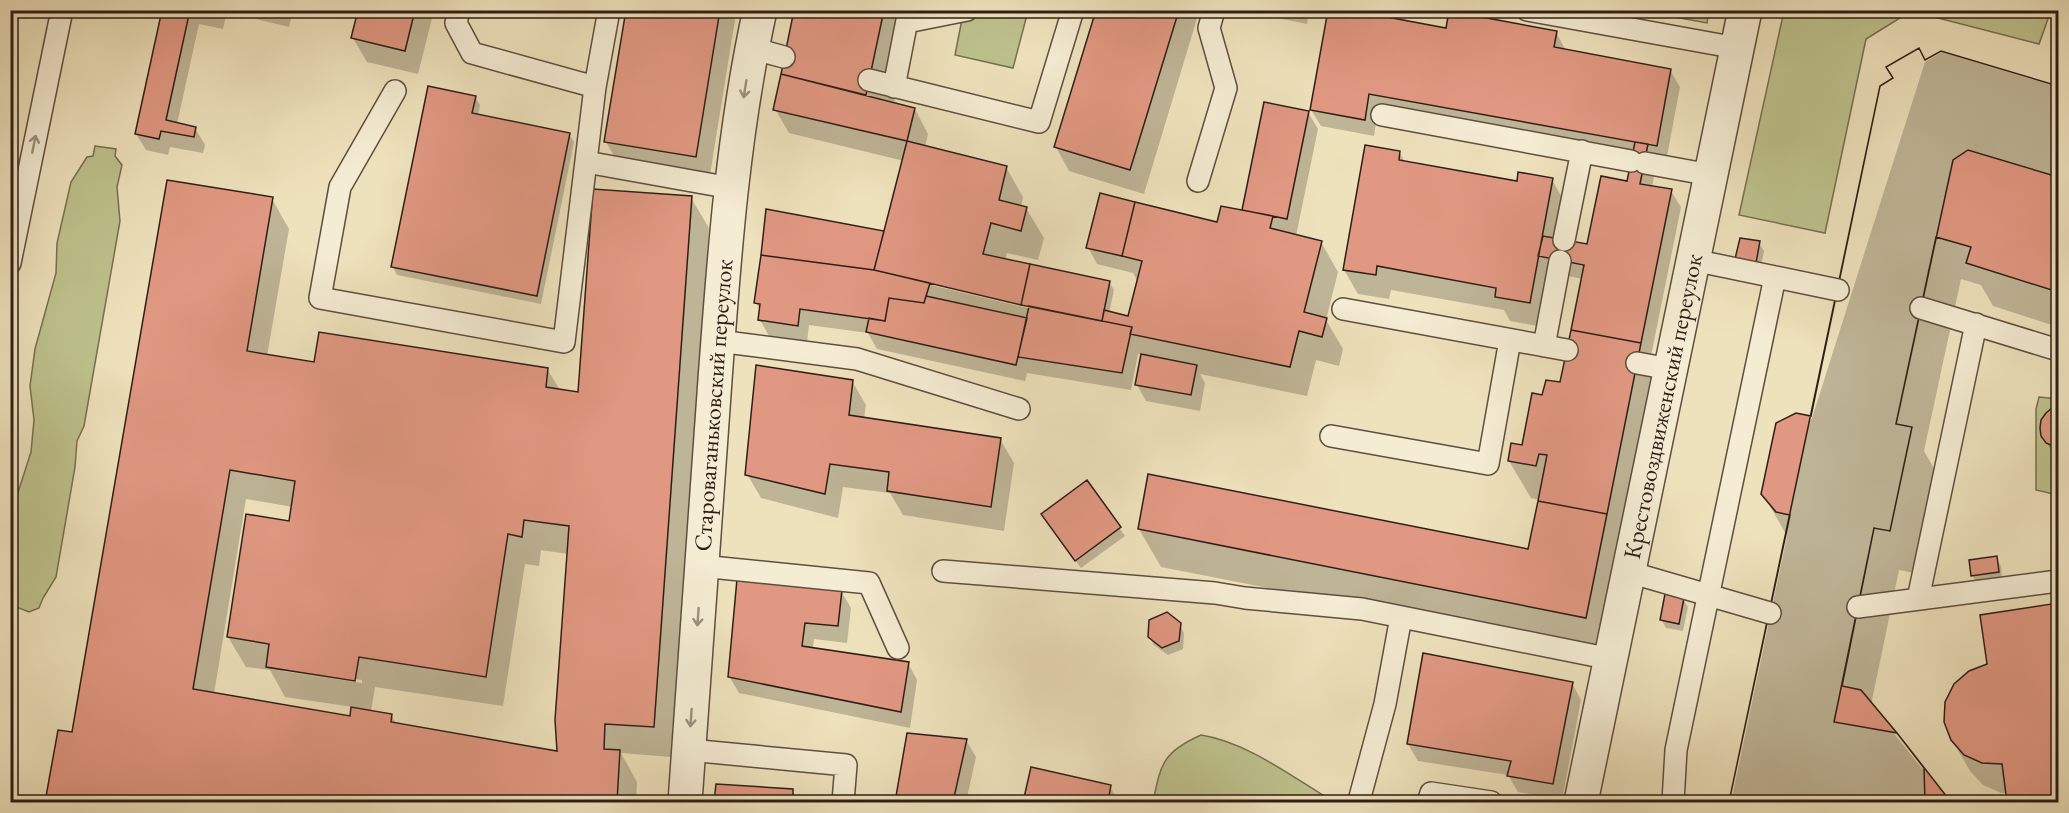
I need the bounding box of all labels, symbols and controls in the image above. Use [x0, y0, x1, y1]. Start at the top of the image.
one-way arrow [739, 78, 750, 98]
one-way arrow [29, 135, 41, 154]
street label: Крестовоздвиженский переулок [1616, 250, 1709, 562]
street label: Староваганьковский переулок [686, 257, 739, 552]
one-way arrow [692, 607, 703, 627]
one-way arrow [685, 707, 696, 727]

